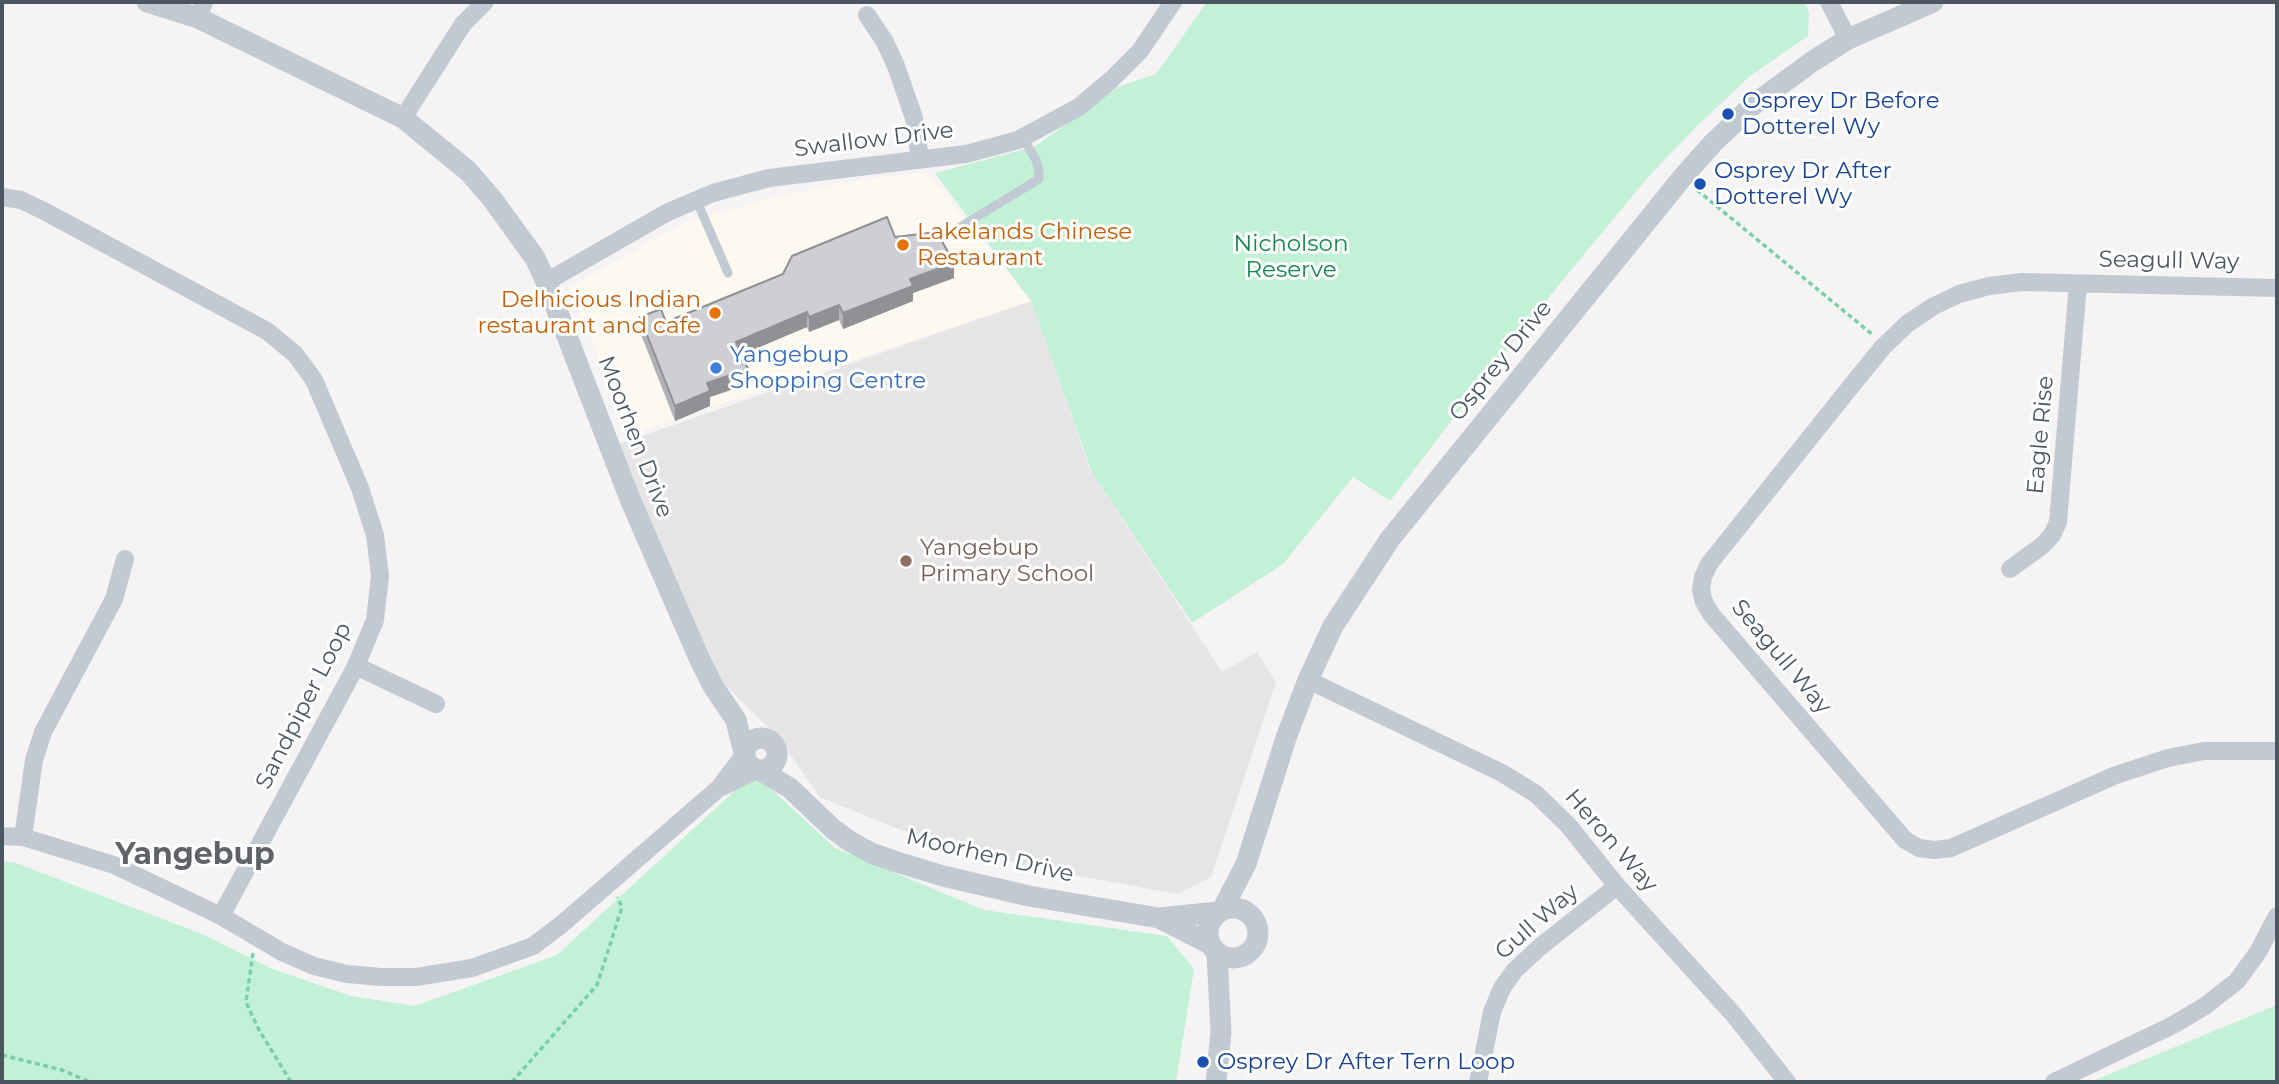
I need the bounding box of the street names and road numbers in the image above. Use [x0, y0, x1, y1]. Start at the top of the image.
street label: Swallow Drive [793, 117, 955, 163]
street label: Seagull Way [2098, 246, 2240, 276]
street label: Osprey Drive [1444, 295, 1558, 427]
street label: Moorhen Drive [591, 352, 679, 522]
street label: Eagle Rise [2022, 375, 2060, 495]
street label: Seagull Way [1725, 594, 1837, 720]
street label: Sandpiper Loop [250, 618, 358, 794]
street label: Heron Way [1559, 784, 1663, 898]
street label: Moorhen Drive [904, 823, 1076, 889]
street label: Gull Way [1490, 878, 1584, 966]

